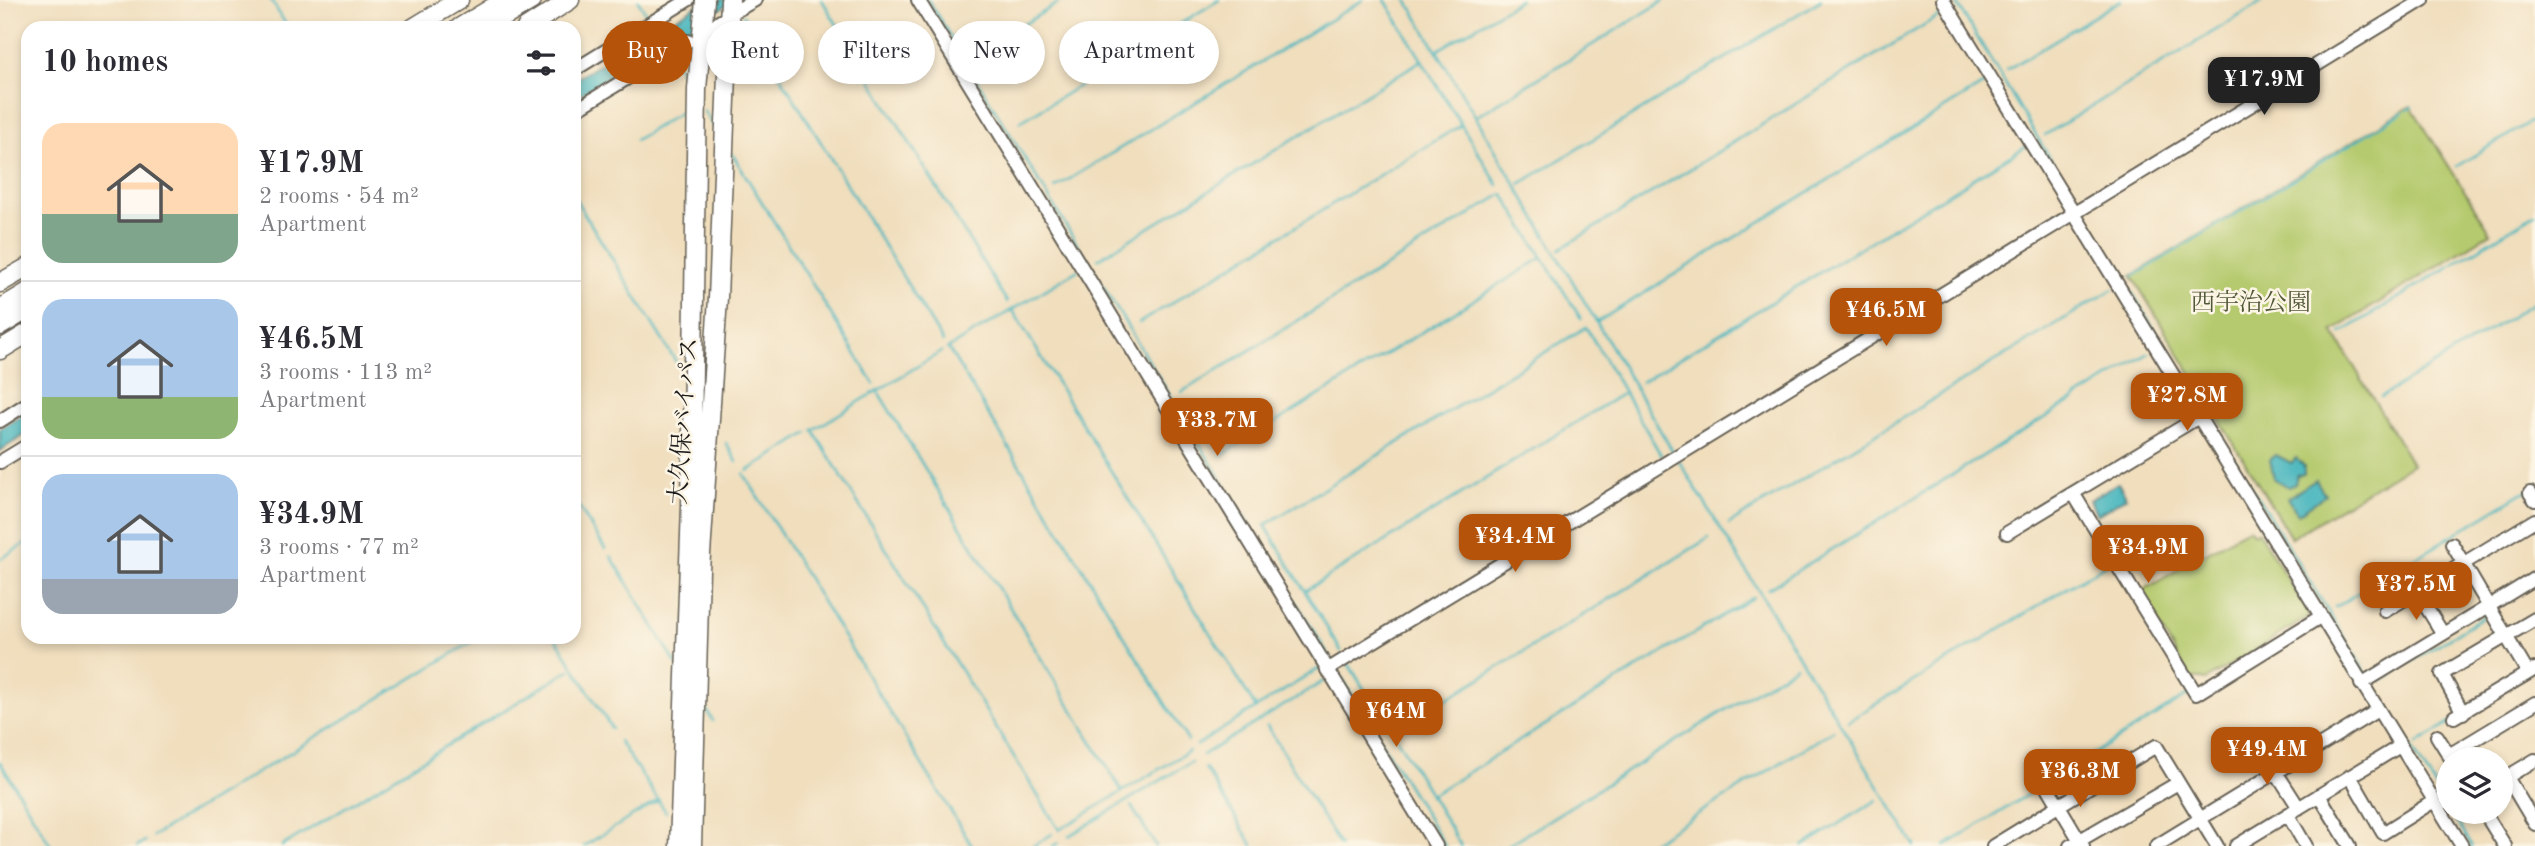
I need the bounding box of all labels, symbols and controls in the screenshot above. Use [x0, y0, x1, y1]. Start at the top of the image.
chip: Buy [602, 21, 692, 84]
chip: Rent [706, 21, 804, 84]
chip: Filters [818, 21, 935, 84]
chip: New [949, 21, 1045, 84]
chip: Apartment [1059, 21, 1219, 84]
icon: filters [522, 44, 560, 82]
text: 10 homes [42, 48, 168, 78]
pin: ¥17.9M [2207, 58, 2321, 117]
text: ¥17.9M [2224, 68, 2304, 91]
text: ¥17.9M [259, 149, 364, 179]
icon: home [98, 151, 182, 235]
text: 2 rooms · 54 m² [259, 185, 419, 208]
text: Apartment [259, 213, 367, 236]
pin: ¥46.5M [1829, 288, 1943, 348]
park label: 西宇治公園 [2191, 289, 2311, 316]
text: ¥46.5M [1846, 299, 1926, 322]
text: ¥46.5M [259, 325, 364, 355]
icon: home [98, 327, 182, 411]
street label: 大久保バイパス [664, 336, 703, 505]
text: 3 rooms · 113 m² [259, 361, 432, 384]
pin: ¥27.8M [2130, 374, 2244, 433]
text: ¥27.8M [2147, 384, 2227, 407]
text: Apartment [259, 389, 367, 412]
pin: ¥33.7M [1160, 398, 1274, 458]
text: ¥33.7M [1177, 409, 1257, 432]
text: ¥34.9M [259, 500, 364, 530]
icon: home [98, 502, 182, 586]
pin: ¥34.4M [1458, 514, 1572, 574]
text: ¥34.4M [1475, 525, 1555, 548]
pin: ¥34.9M [2091, 526, 2205, 585]
text: 3 rooms · 77 m² [259, 536, 419, 559]
text: ¥34.9M [2108, 536, 2188, 559]
pin: ¥37.5M [2359, 562, 2473, 622]
text: Apartment [259, 564, 367, 587]
text: ¥37.5M [2376, 573, 2456, 596]
pin: ¥64M [1355, 690, 1437, 749]
text: ¥64M [1366, 700, 1426, 723]
pin: ¥49.4M [2210, 728, 2324, 787]
text: ¥49.4M [2227, 738, 2307, 761]
map controls [2436, 747, 2513, 824]
button: layers [2436, 747, 2513, 824]
pin: ¥36.3M [2023, 750, 2137, 809]
text: ¥36.3M [2040, 760, 2120, 783]

